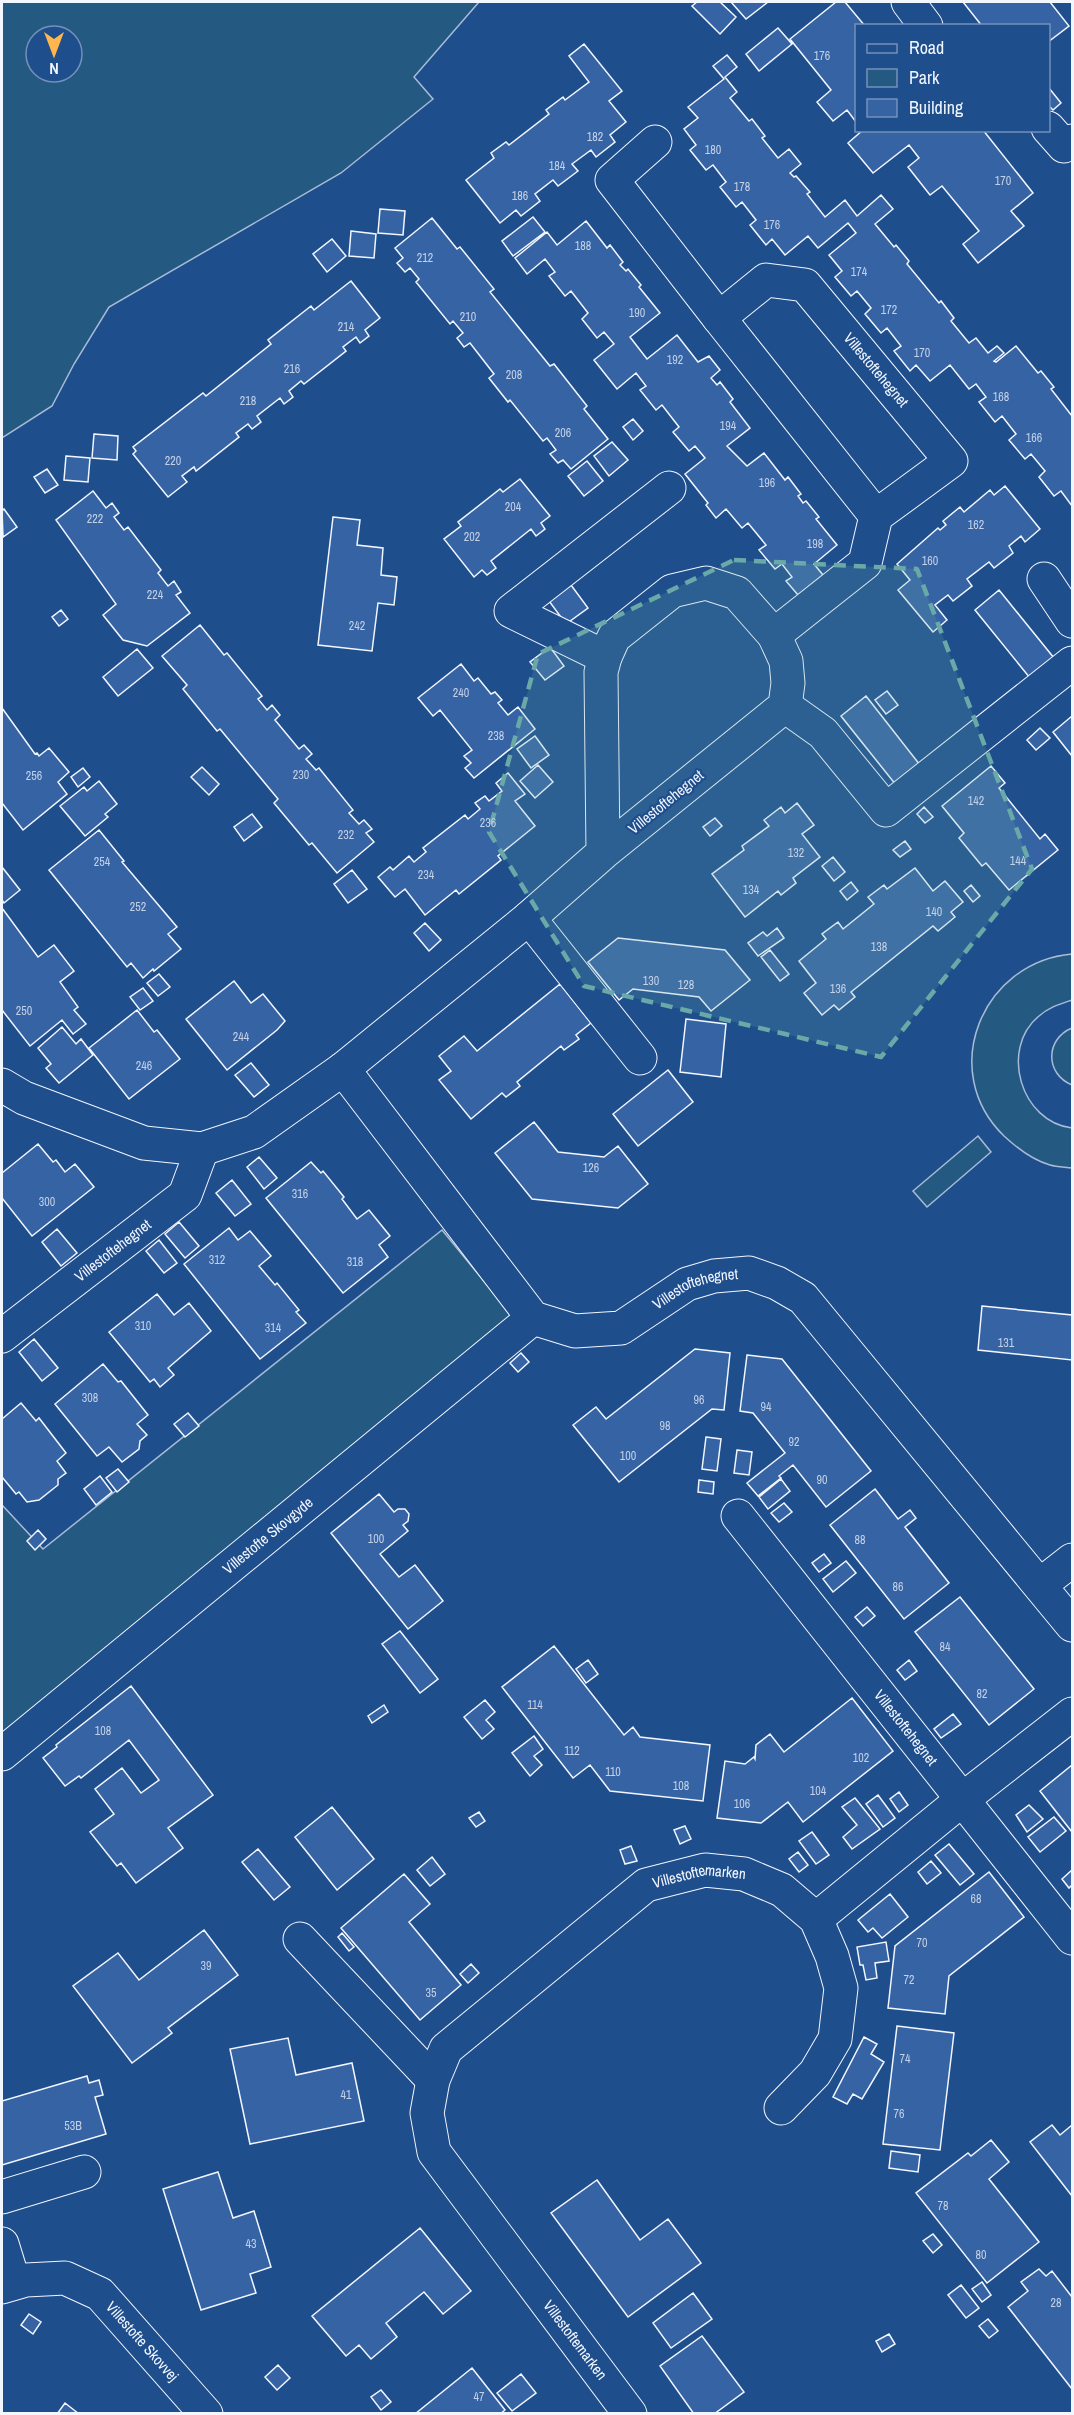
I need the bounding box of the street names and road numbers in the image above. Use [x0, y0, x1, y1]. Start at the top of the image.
street label: Villestoftehegnet [839, 328, 914, 412]
street label: Villestoftehegnet [624, 764, 708, 839]
street label: Villestoftehegnet [70, 1214, 156, 1286]
street label: Villestoftehegnet [648, 1263, 739, 1314]
street label: Villestofte Skovgyde [218, 1492, 317, 1579]
street label: Villestoftehegnet [869, 1685, 943, 1770]
street label: Villestoftemarken [650, 1859, 747, 1893]
street label: Villestoftemarken [538, 2296, 612, 2384]
street label: Villestofte Skovvej [101, 2297, 183, 2386]

